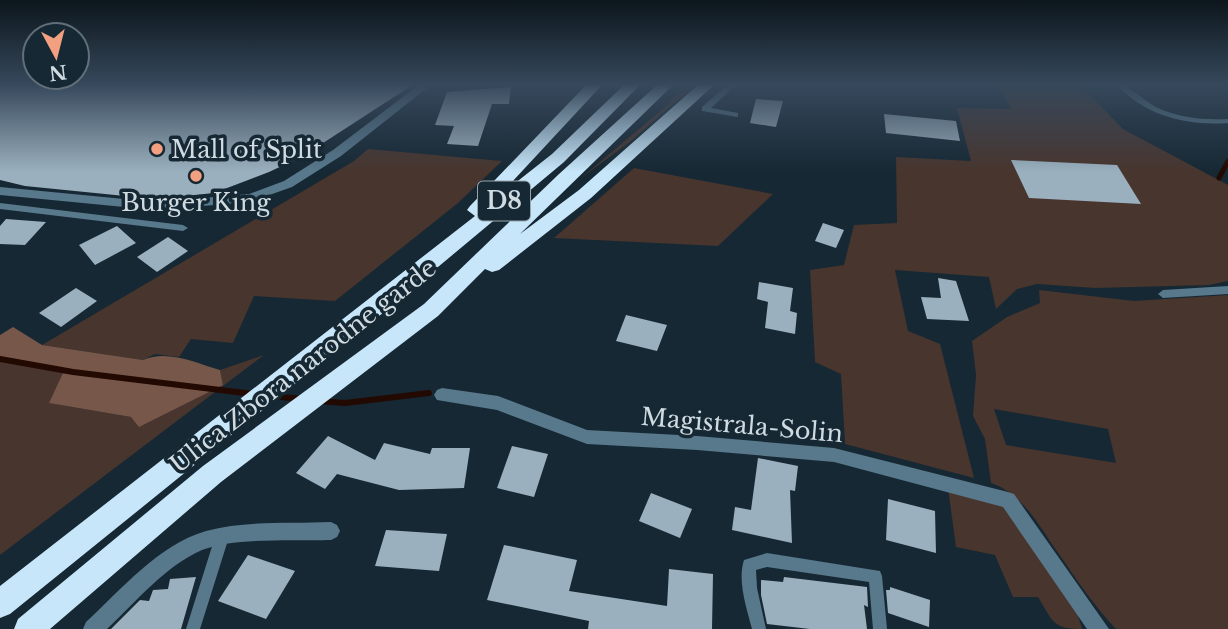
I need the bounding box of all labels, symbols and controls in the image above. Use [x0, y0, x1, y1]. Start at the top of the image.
north arrow [21, 21, 91, 91]
text: N [48, 60, 68, 85]
place label: Mall of Split [171, 135, 322, 164]
marker: Mall of Split [149, 141, 165, 157]
marker: Burger King [188, 168, 204, 184]
road number: D8 [478, 182, 530, 220]
place label: Burger King [121, 188, 271, 217]
street label: Ulica Zbora narodne garde [164, 253, 442, 479]
street label: Magistrala-Solin [640, 402, 844, 448]

